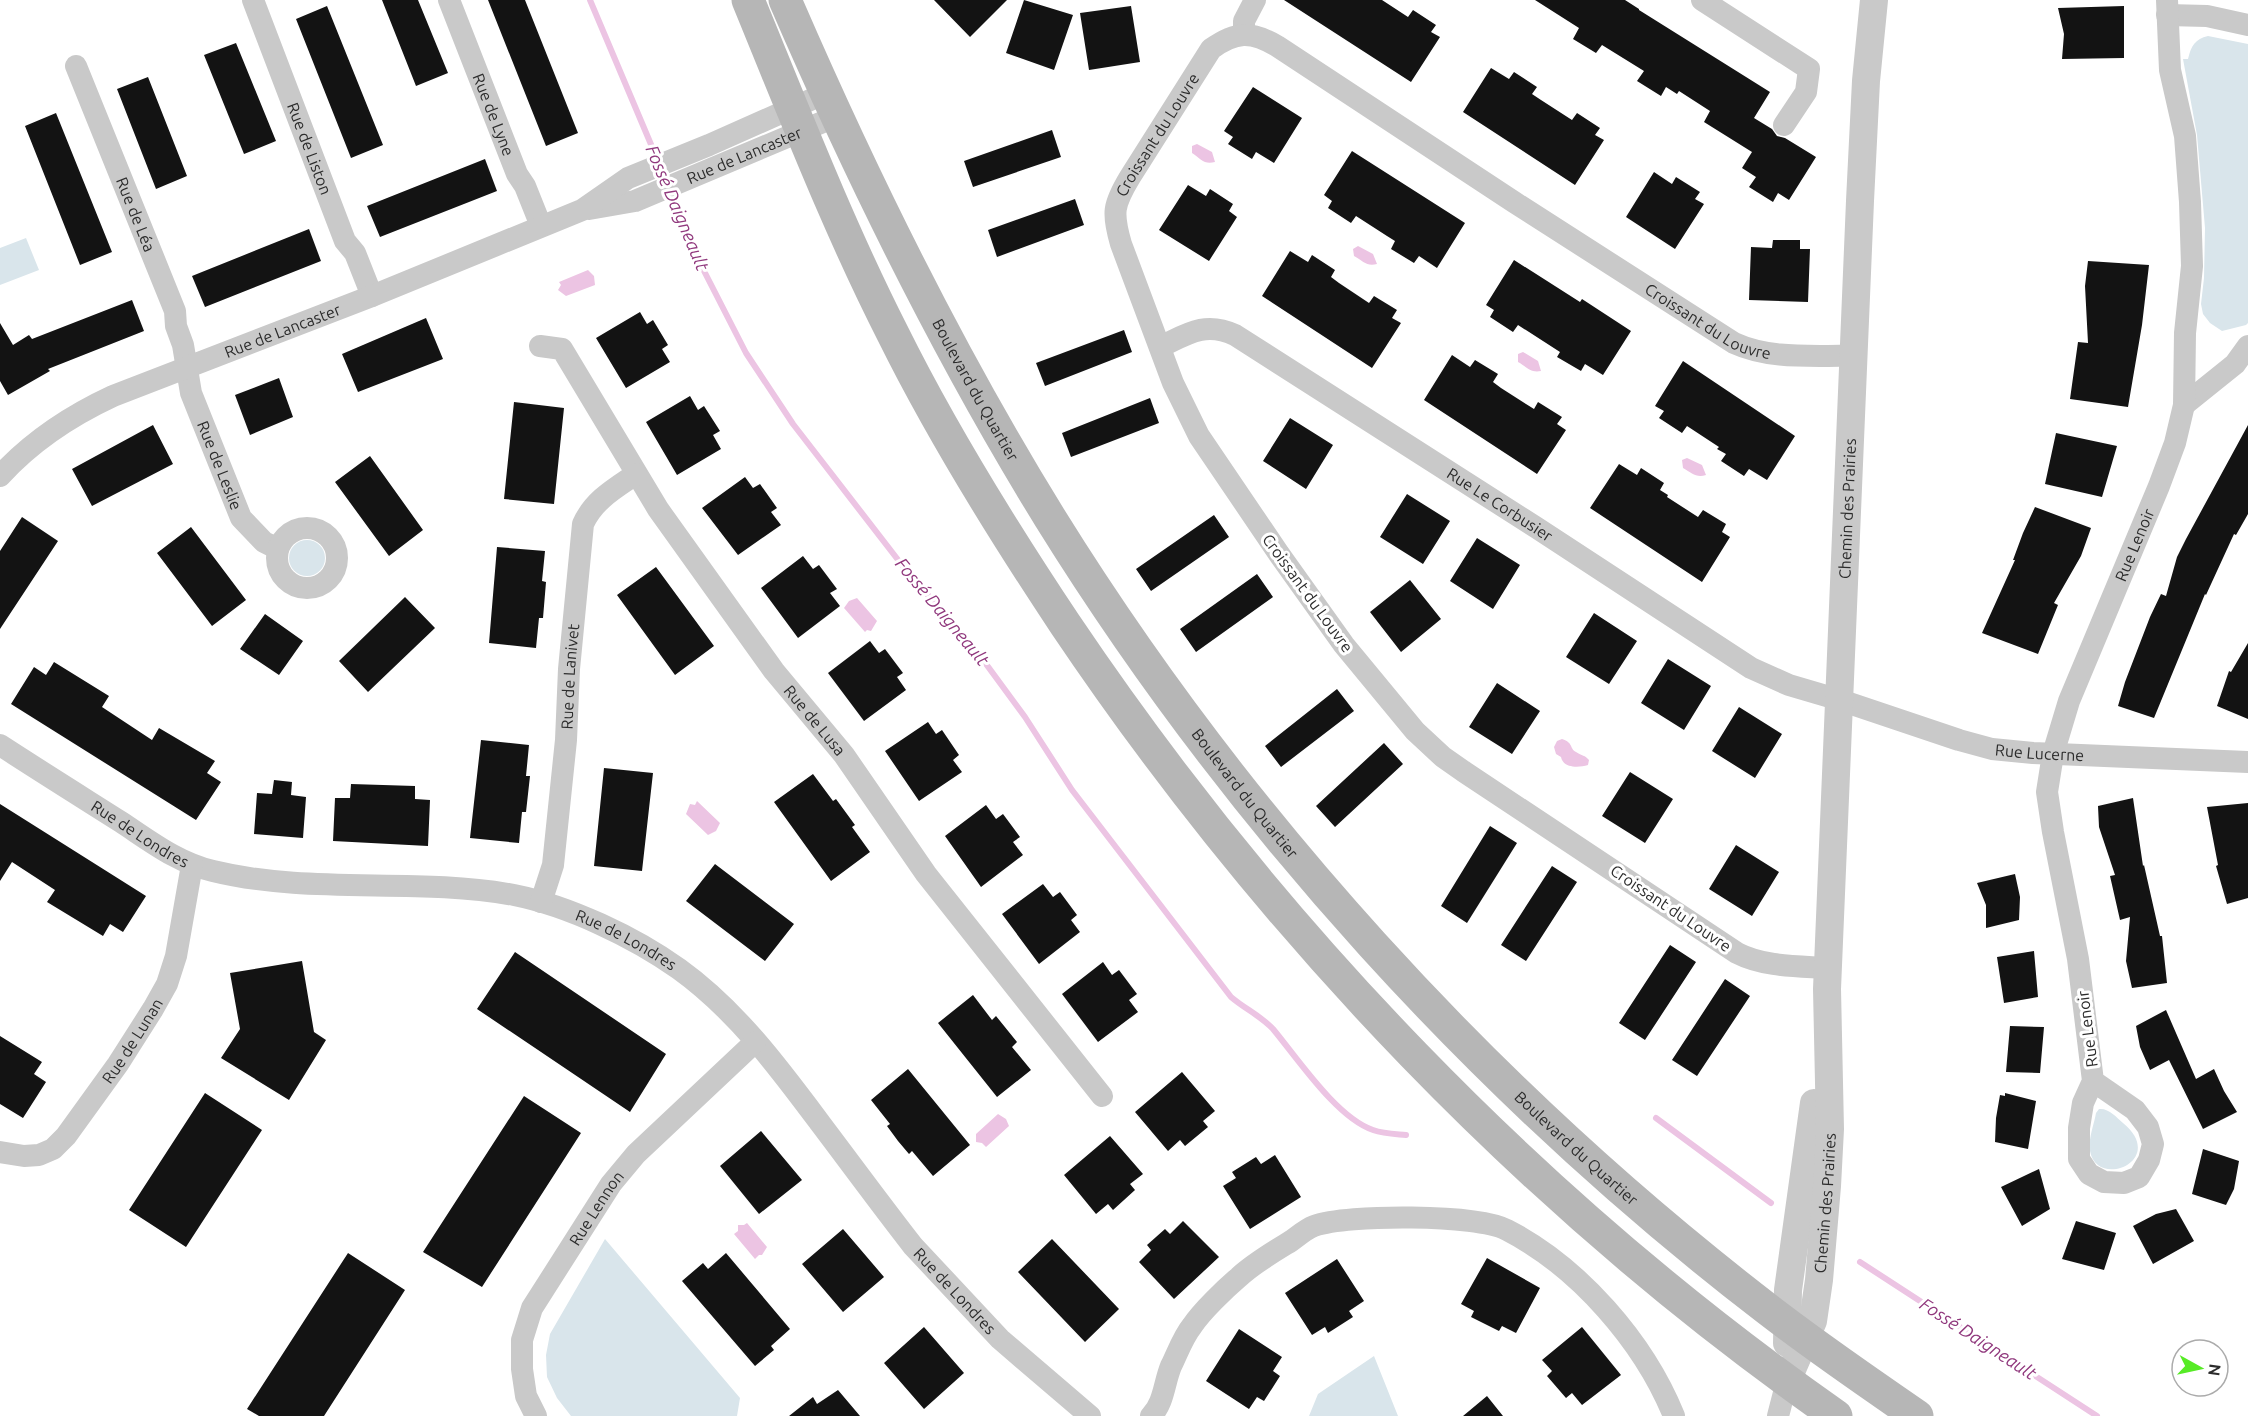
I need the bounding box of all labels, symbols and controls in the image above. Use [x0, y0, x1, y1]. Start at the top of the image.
street label: Croissant du Louvre [1112, 70, 1202, 199]
street label: Rue de Lyne [470, 71, 518, 158]
street label: Rue de Liston [284, 100, 335, 197]
street label: Rue de Lancaster [684, 123, 804, 187]
water label: Fossé Daigneault [642, 142, 714, 274]
street label: Rue de Léa [113, 174, 159, 254]
street label: Croissant du Louvre [1642, 279, 1772, 362]
street label: Rue de Lancaster [222, 300, 343, 361]
street label: Boulevard du Quartier [929, 315, 1022, 464]
street label: Rue de Leslie [194, 418, 246, 512]
street label: Chemin des Prairies [1835, 438, 1859, 579]
street label: Rue Le Corbusier [1444, 464, 1556, 545]
street label: Rue Lenoir [2111, 506, 2158, 584]
street label: Croissant du Louvre [1259, 530, 1357, 656]
water label: Fossé Daigneault [892, 553, 994, 670]
street label: Rue de Lanivet [557, 622, 582, 730]
street label: Rue de Lusa [781, 681, 849, 759]
street label: Boulevard du Quartier [1188, 725, 1302, 862]
street label: Rue Lucerne [1994, 740, 2085, 764]
street label: Rue de Londres [88, 797, 192, 871]
street label: Croissant du Louvre [1607, 861, 1735, 955]
street label: Rue de Londres [573, 906, 680, 974]
street label: Rue Lenoir [2073, 990, 2101, 1068]
street label: Rue de Lunan [98, 995, 166, 1087]
street label: Boulevard du Quartier [1511, 1087, 1642, 1209]
street label: Chemin des Prairies [1811, 1132, 1839, 1274]
street label: Rue Lennon [565, 1167, 627, 1249]
street label: Rue de Londres [910, 1244, 1000, 1338]
water label: Fossé Daigneault [1917, 1293, 2041, 1384]
north arrow [2170, 1338, 2230, 1398]
text: N [2205, 1363, 2225, 1377]

